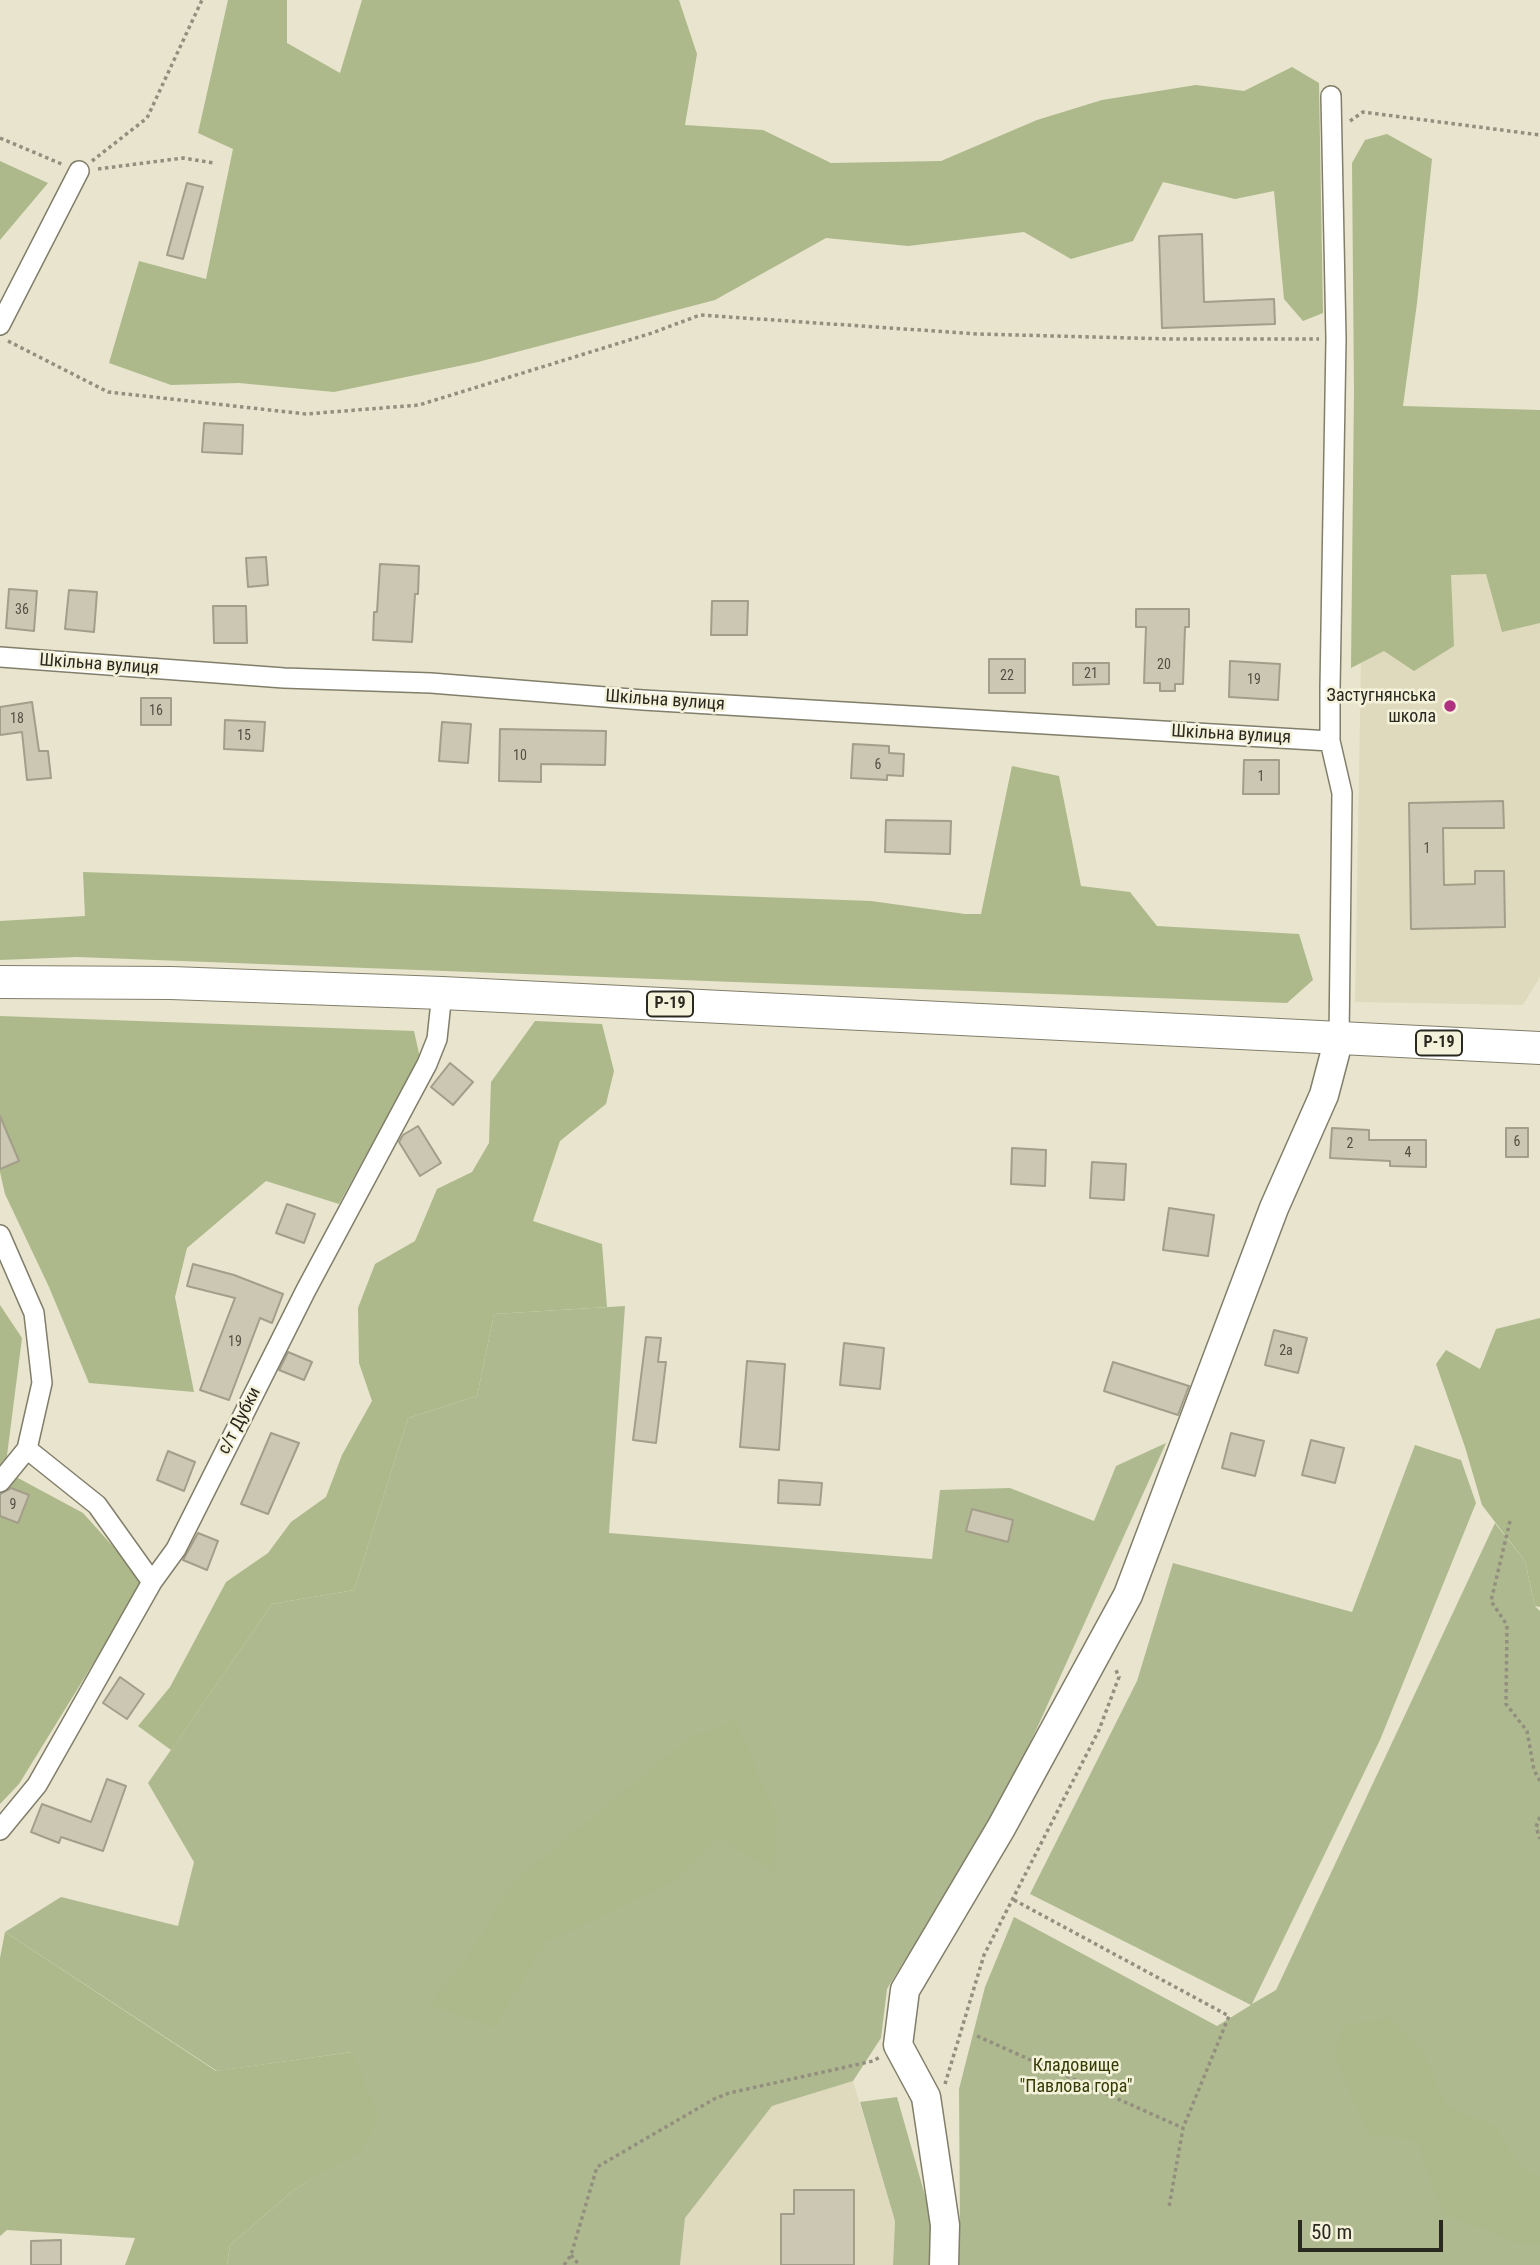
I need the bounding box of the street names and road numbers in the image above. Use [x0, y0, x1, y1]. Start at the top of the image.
street label: Шкільна вулиця [38, 650, 160, 680]
street label: Шкільна вулиця [604, 686, 726, 716]
street label: Шкільна вулиця [1171, 721, 1291, 749]
road number: Р-19 [647, 992, 693, 1016]
road number: Р-19 [1416, 1030, 1462, 1056]
street label: с/т Дубки [214, 1384, 266, 1458]

